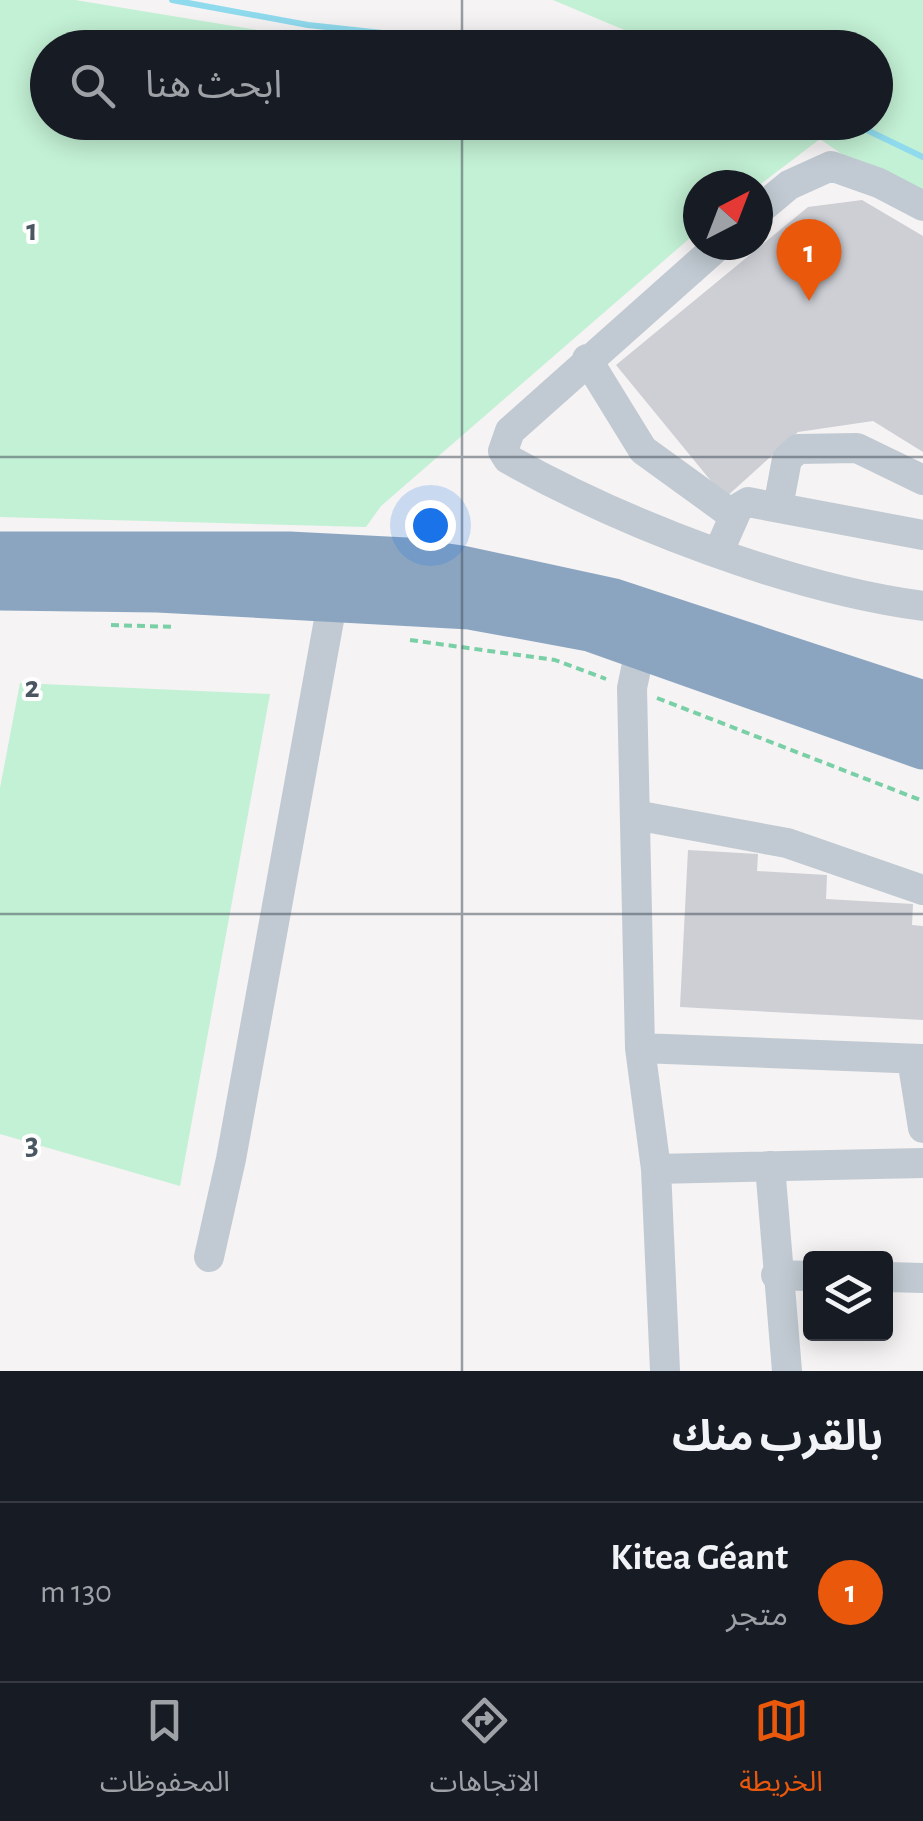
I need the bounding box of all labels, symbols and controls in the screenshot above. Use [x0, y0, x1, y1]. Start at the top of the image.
search box [30, 30, 893, 140]
icon: search [65, 58, 120, 113]
text: ابحث هنا [145, 67, 282, 105]
north arrow [683, 170, 773, 260]
text: 1 [26, 214, 38, 246]
pin: 1 [776, 218, 842, 301]
your location [405, 500, 456, 551]
text: 2 [24, 671, 40, 703]
text: 3 [25, 1128, 39, 1160]
map controls [803, 1251, 893, 1341]
button: layers [803, 1251, 893, 1341]
text: بالقرب منك [672, 1416, 883, 1458]
text: Kitea Géant [610, 1539, 788, 1577]
text: 130 m [40, 1576, 112, 1608]
text: 1 [845, 1576, 856, 1608]
text: متجر [726, 1599, 788, 1631]
tab: المحفوظات [100, 1693, 230, 1812]
tab: الاتجاهات [430, 1693, 539, 1812]
tab: الخريطة [739, 1693, 823, 1812]

